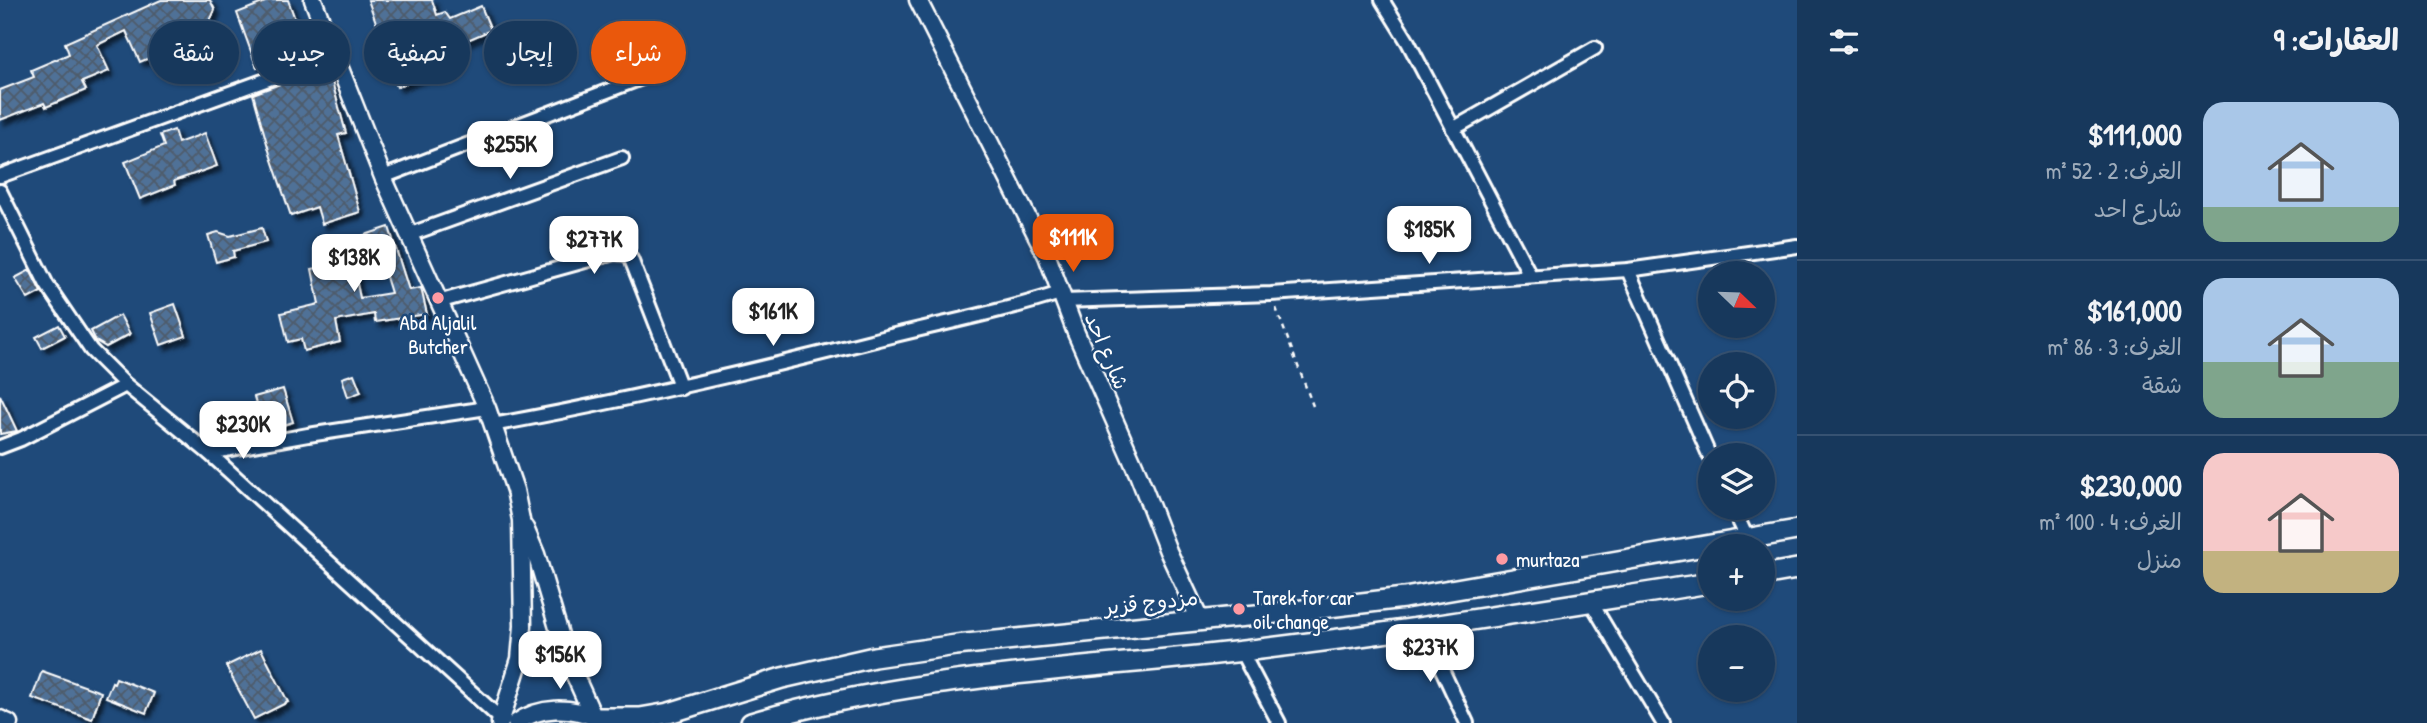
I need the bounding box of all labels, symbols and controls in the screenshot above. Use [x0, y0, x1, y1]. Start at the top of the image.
text: العقارات: 9 [2274, 19, 2399, 59]
chip: شقة [149, 21, 239, 84]
chip: جديد [253, 21, 350, 84]
chip: تصفية [364, 21, 470, 84]
chip: إيجار [484, 21, 577, 84]
chip: شراء [591, 21, 686, 84]
icon: filters [1825, 23, 1863, 61]
text: $111,000 [2088, 114, 2182, 154]
pin: $255K [461, 122, 559, 181]
text: $255K [483, 128, 537, 159]
icon: home [2259, 130, 2343, 214]
text: الغرف: 2 · 52 m² [2046, 155, 2182, 186]
text: شارع احد [2094, 193, 2182, 224]
pin: $185K [1380, 206, 1478, 266]
text: $185K [1403, 213, 1455, 244]
pin: $111K [1024, 215, 1122, 274]
pin: $277K [545, 216, 643, 276]
text: $111K [1049, 221, 1097, 252]
text: $277K [565, 223, 623, 254]
pin: $138K [305, 234, 403, 294]
text: $138K [328, 241, 380, 272]
north arrow [1698, 261, 1774, 338]
map controls [1698, 261, 1775, 702]
pin: $161K [724, 288, 822, 348]
marker: Abd Aljalil Butcher [430, 290, 446, 306]
text: $161,000 [2087, 290, 2182, 330]
text: $161K [748, 295, 798, 326]
icon: home [2259, 306, 2343, 390]
place label: Abd Aljalil Butcher [400, 308, 477, 361]
street label: شارع احد [1077, 308, 1136, 394]
text: الغرف: 3 · 86 m² [2047, 331, 2182, 362]
button: locate [1698, 352, 1775, 429]
text: شقة [2142, 369, 2182, 400]
pin: $230K [194, 402, 292, 461]
text: $230K [215, 408, 271, 439]
button: layers [1698, 443, 1775, 520]
text: $230,000 [2079, 465, 2182, 505]
icon: home [2259, 481, 2343, 565]
text: الغرف: 4 · 100 m² [2039, 506, 2182, 537]
button: + [1698, 534, 1775, 611]
text: منزل [2137, 544, 2182, 575]
place label: murtaza [1516, 545, 1579, 574]
marker: murtaza [1494, 551, 1510, 567]
street label: مزدوج قزير [1101, 583, 1199, 622]
place label: Tarek for car oil change [1253, 583, 1354, 636]
marker: Tarek for car oil change [1231, 601, 1247, 617]
pin: $237K [1381, 624, 1479, 684]
button: − [1698, 625, 1775, 702]
text: $237K [1402, 631, 1458, 662]
pin: $156K [511, 632, 609, 691]
text: $156K [535, 638, 585, 669]

